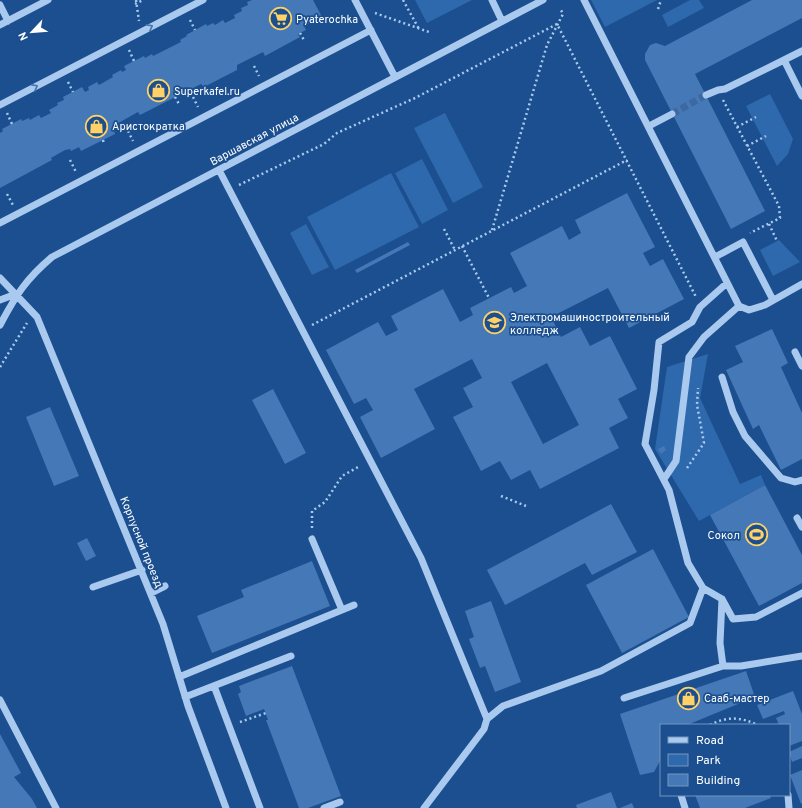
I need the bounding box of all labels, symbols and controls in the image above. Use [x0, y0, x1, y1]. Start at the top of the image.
supermarket icon: Pyaterochka [267, 6, 293, 32]
north arrow [12, 12, 52, 52]
place label: Pyaterochka [296, 13, 358, 27]
one-way arrow [146, 25, 153, 32]
text: N [16, 29, 32, 43]
shop icon: Superkafel.ru [146, 78, 172, 104]
one-way arrow [30, 84, 38, 92]
place label: Superkafel.ru [174, 85, 240, 99]
street label: Варшавская улица [208, 110, 301, 169]
shop icon: Аристократка [83, 113, 109, 139]
place label: Аристократка [112, 120, 185, 134]
school or university icon: Электромашиностроительный колледж [481, 310, 507, 336]
place label: Электромашиностроительный колледж [510, 311, 670, 338]
street label: Корпусной проезд [116, 495, 166, 590]
sports icon: Сокол [743, 522, 769, 548]
place label: Сокол [708, 529, 740, 543]
shop icon: Сааб-мастер [676, 685, 702, 711]
place label: Сааб-мастер [704, 692, 770, 706]
legend [660, 724, 790, 796]
text: Road [696, 733, 724, 749]
text: Park [696, 753, 721, 769]
text: Building [696, 773, 740, 789]

